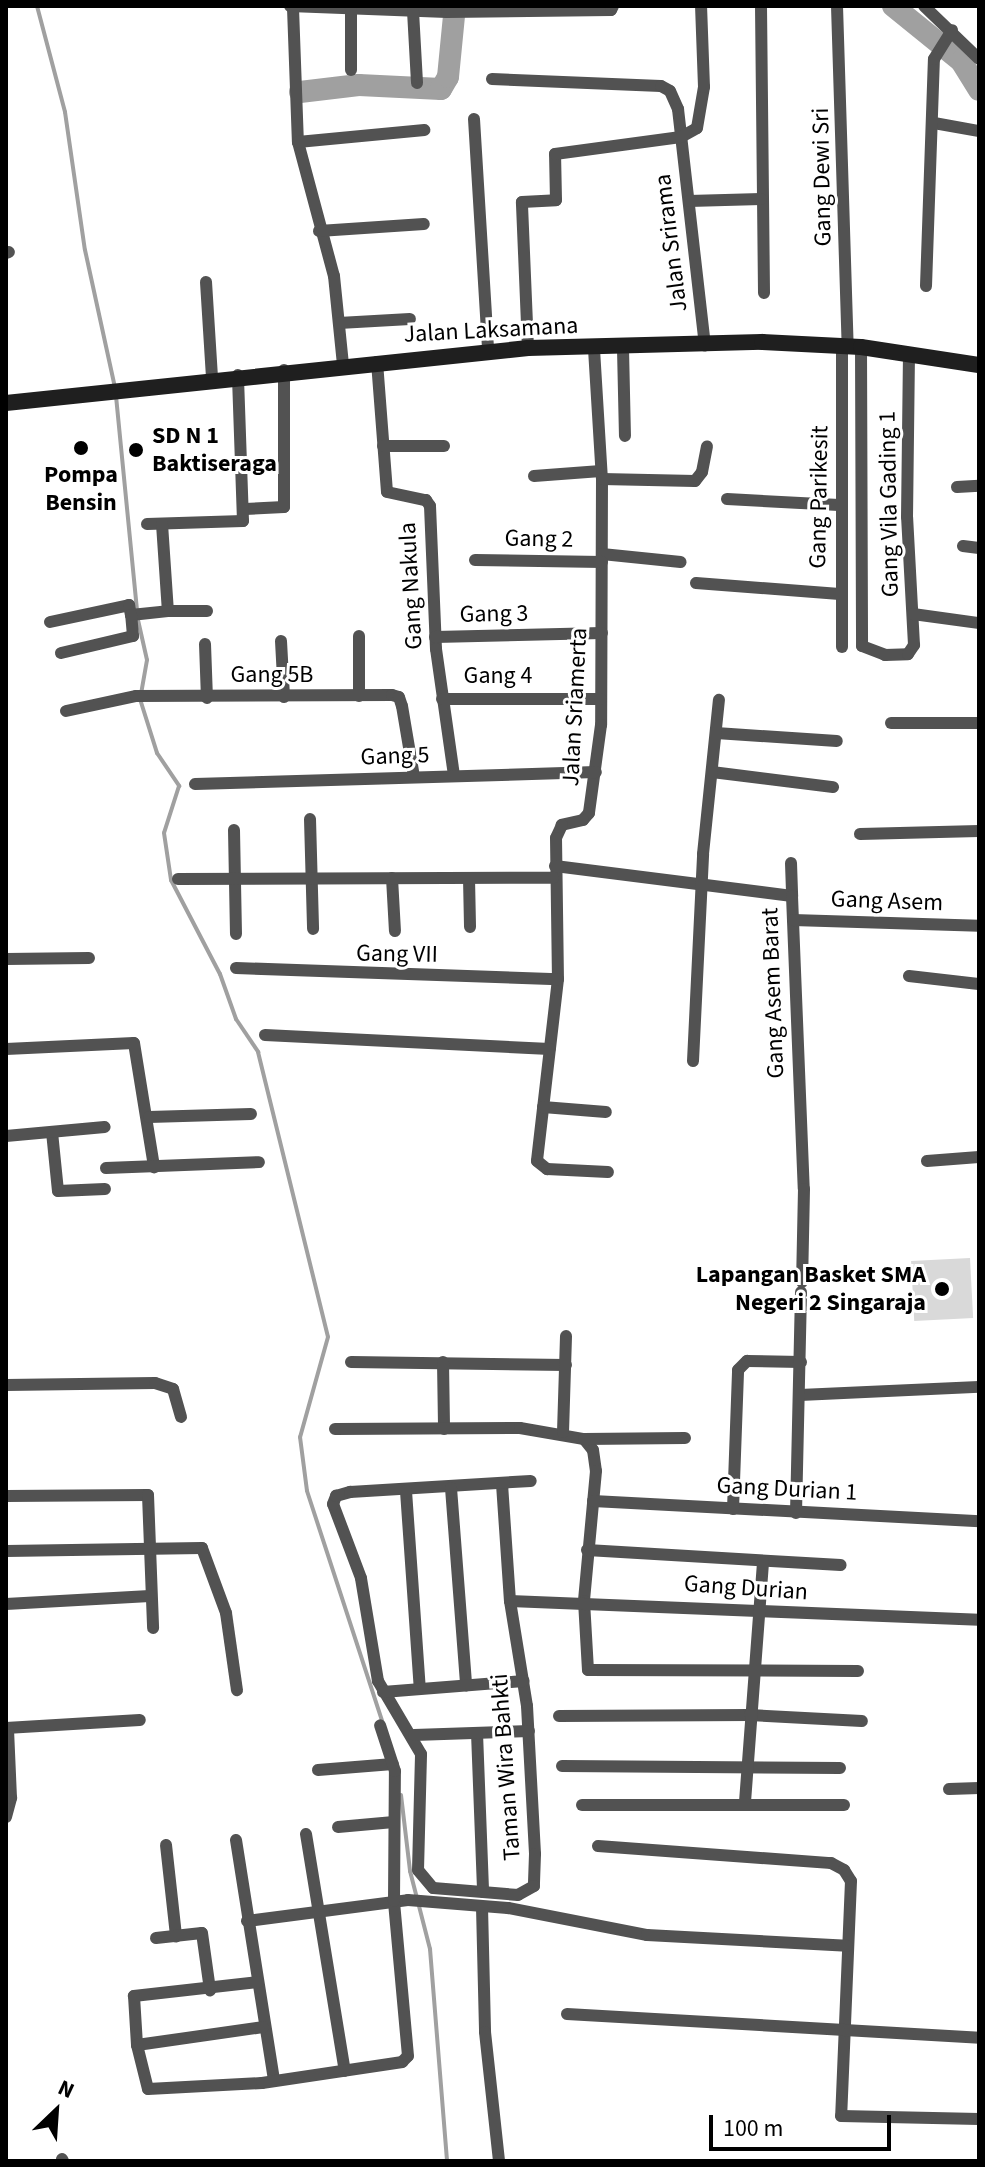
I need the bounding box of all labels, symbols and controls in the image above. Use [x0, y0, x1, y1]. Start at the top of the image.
street label: Gang Dewi Sri [806, 107, 838, 247]
street label: Jalan Srirama [648, 172, 694, 314]
street label: Jalan Laksamana [403, 311, 579, 349]
street label: Gang Vila Gading 1 [873, 411, 905, 597]
place label: SD N 1 Baktiseraga [152, 422, 277, 478]
street label: Gang Parikesit [803, 425, 835, 569]
marker: Pompa Bensin [72, 439, 90, 457]
marker: SD N 1 Baktiseraga [127, 441, 145, 459]
place label: Pompa Bensin [44, 461, 118, 517]
street label: Gang Nakula [393, 522, 429, 650]
street label: Gang 2 [504, 524, 574, 554]
street label: Gang 3 [459, 599, 529, 629]
street label: Jalan Sriamerta [556, 627, 594, 787]
street label: Gang 5B [231, 661, 313, 689]
street label: Gang 4 [464, 662, 532, 690]
street label: Gang 5 [360, 740, 430, 772]
street label: Gang Asem [830, 885, 944, 917]
street label: Gang Asem Barat [756, 907, 790, 1079]
street label: Gang VII [356, 939, 438, 969]
place label: Lapangan Basket SMA Negeri 2 Singaraja [696, 1261, 926, 1317]
marker: Lapangan Basket SMA Negeri 2 Singaraja [933, 1280, 951, 1298]
street label: Gang Durian 1 [716, 1471, 858, 1507]
street label: Gang Durian [683, 1569, 809, 1607]
street label: Taman Wira Bahkti [485, 1673, 527, 1861]
north arrow [16, 2071, 96, 2151]
text: N [53, 2072, 80, 2107]
scale bar [713, 2099, 895, 2149]
text: 100 m [723, 2111, 783, 2146]

